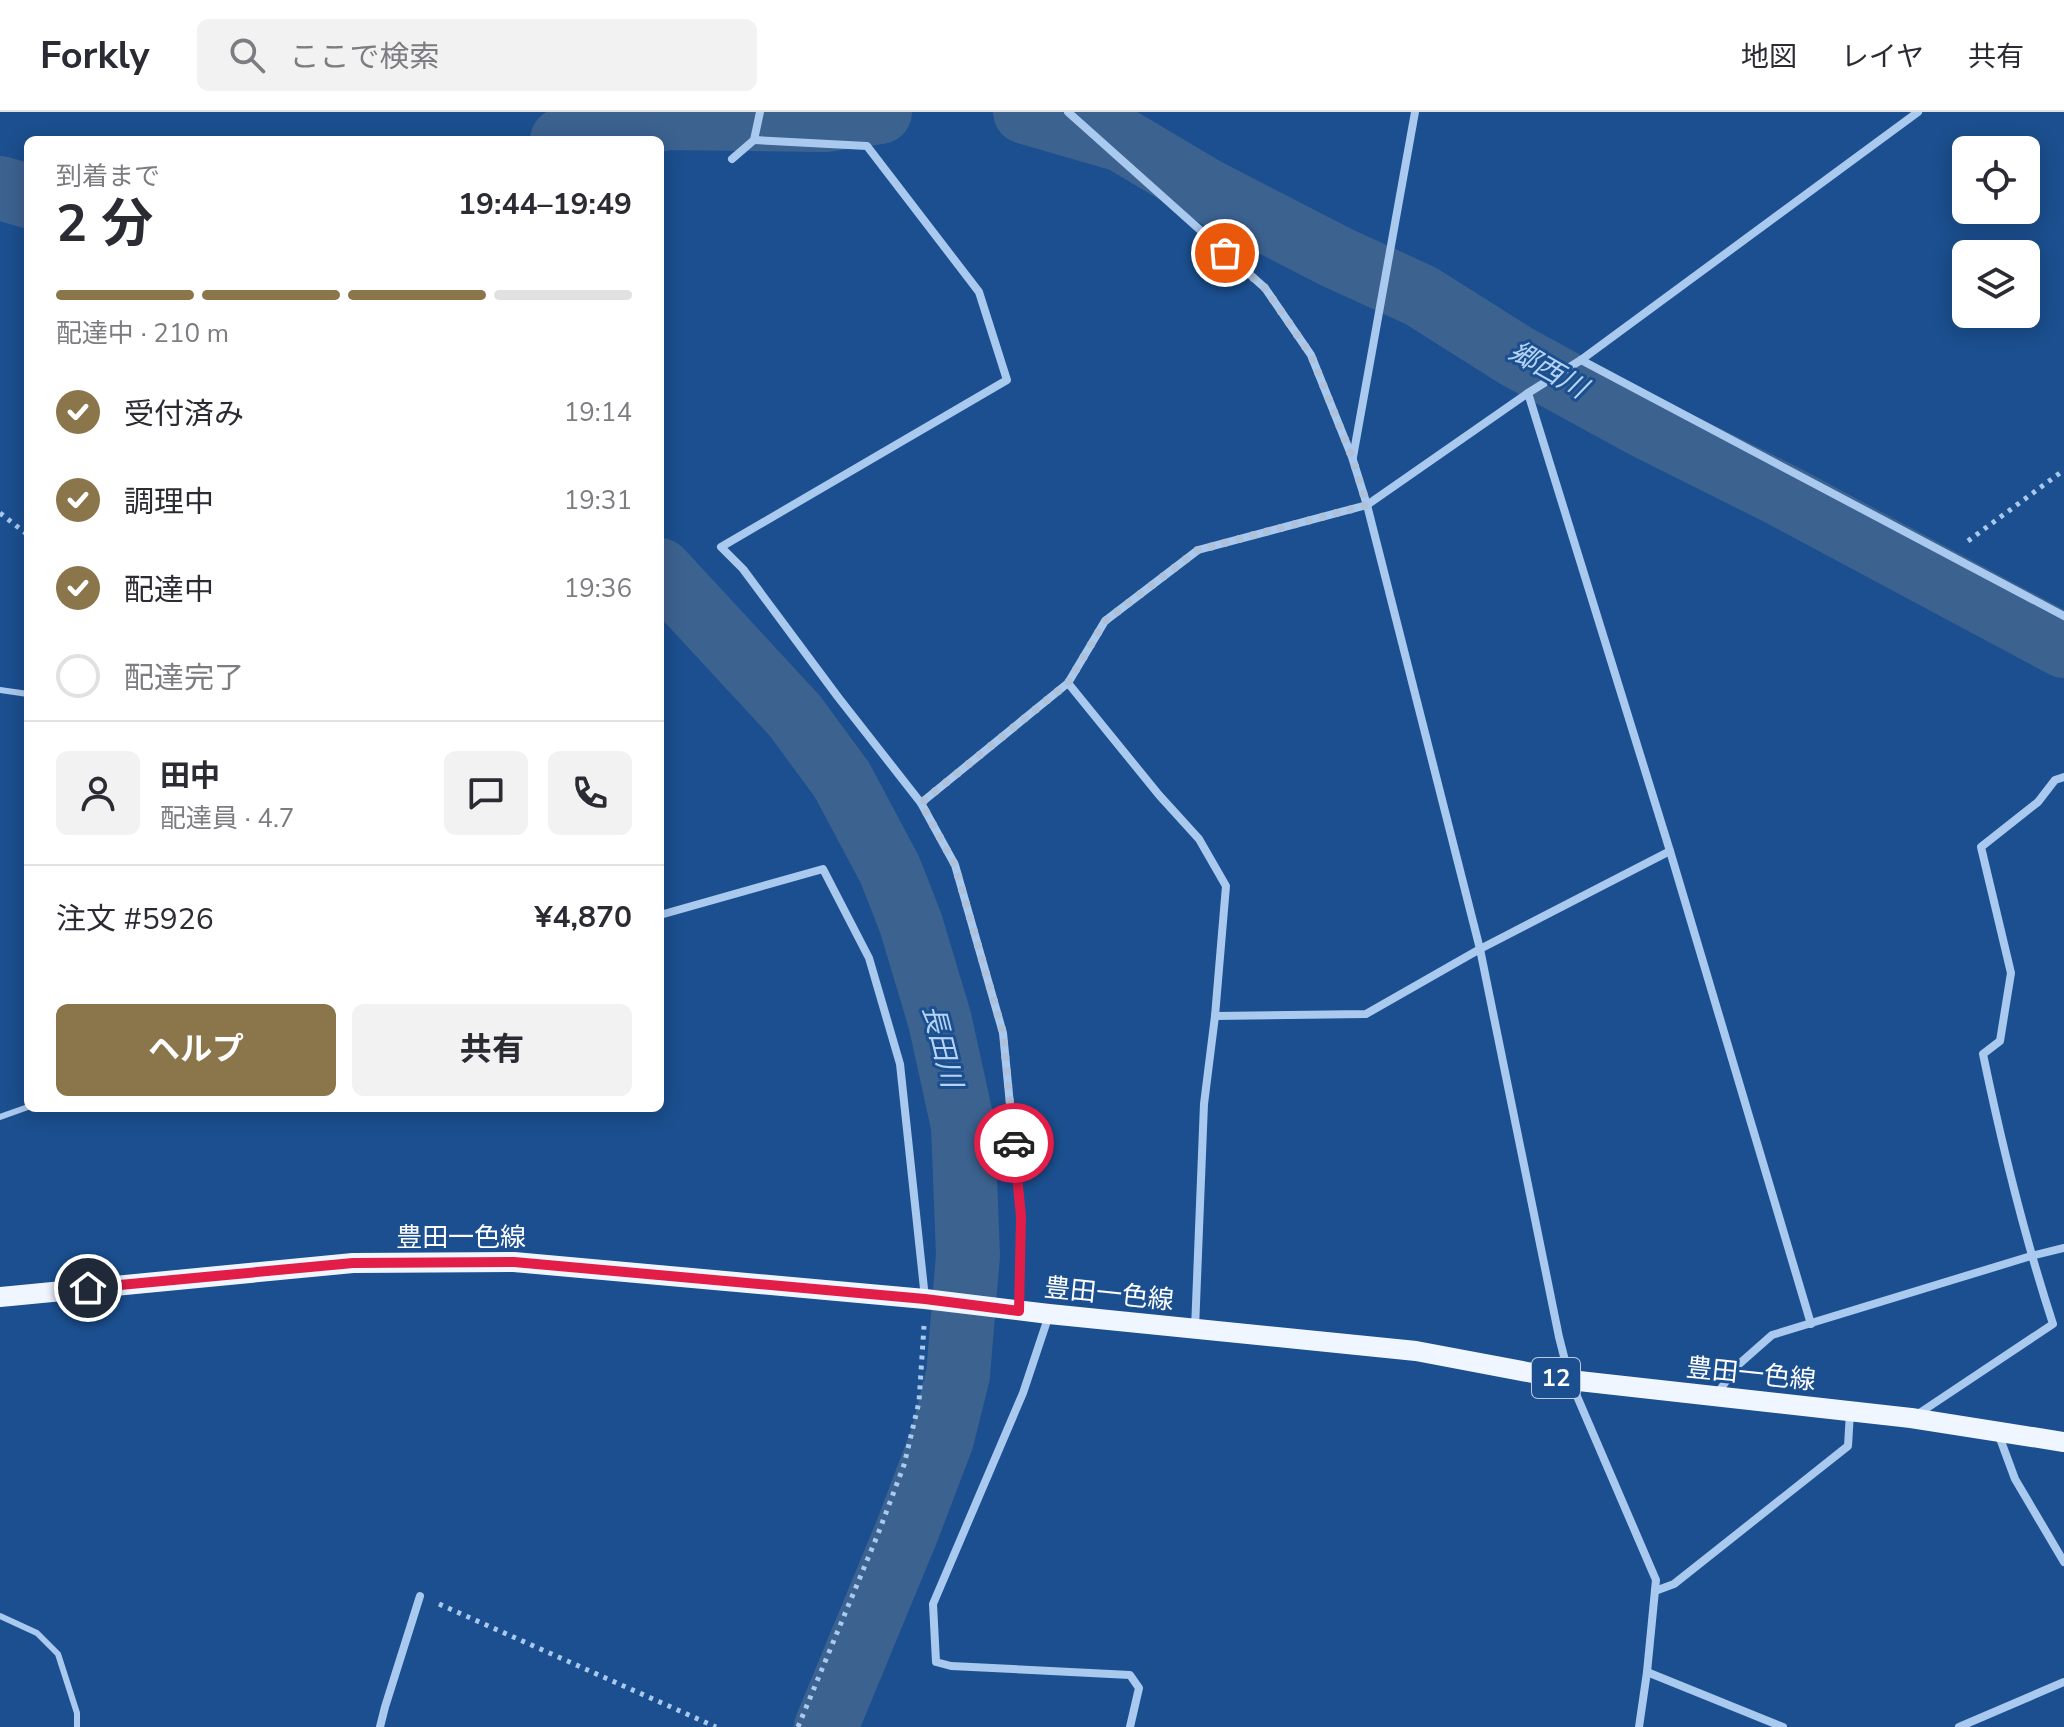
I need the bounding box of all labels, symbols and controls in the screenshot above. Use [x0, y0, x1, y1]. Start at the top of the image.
search box [197, 19, 757, 91]
text: Forkly [40, 30, 149, 81]
icon: search [225, 33, 269, 77]
text: ここで検索 [289, 37, 439, 78]
text: 地図 [1741, 38, 1797, 76]
text: レイヤ [1841, 38, 1924, 76]
text: 共有 [1968, 38, 2024, 76]
map controls [1952, 136, 2040, 328]
button: locate [1952, 136, 2040, 224]
text: 到着まで [56, 159, 160, 194]
text: 19:44–19:49 [458, 184, 632, 225]
text: 2 分 [56, 188, 153, 259]
pin [1191, 219, 1259, 287]
icon: bag [1203, 231, 1247, 275]
button: layers [1952, 240, 2040, 328]
text: 配達中 · 210 m [56, 316, 229, 351]
water label: 郷西川 [1502, 333, 1596, 409]
icon: check [56, 390, 100, 434]
text: 受付済み [124, 394, 244, 435]
text: 19:14 [564, 395, 632, 430]
icon: check [56, 478, 100, 522]
text: 調理中 [124, 482, 214, 523]
text: 19:31 [564, 483, 632, 518]
icon: check [56, 566, 100, 610]
text: 配達中 [124, 570, 214, 611]
text: 19:36 [564, 571, 632, 606]
text: 配達完了 [124, 658, 244, 699]
button: person [56, 751, 140, 835]
button: chat [444, 751, 528, 835]
button: phone [548, 751, 632, 835]
text: 田中 [160, 756, 220, 797]
text: 配達員 · 4.7 [160, 801, 294, 836]
text: ¥4,870 [535, 897, 632, 938]
text: 注文 #5926 [56, 899, 214, 940]
water label: 長田川 [913, 1001, 971, 1094]
button: ヘルプ [56, 1004, 336, 1096]
button: 共有 [352, 1004, 632, 1096]
courier [974, 1103, 1054, 1183]
icon: car [992, 1121, 1036, 1165]
street label: 豊田一色線 [396, 1220, 526, 1255]
pin [54, 1254, 122, 1322]
icon: home [66, 1266, 110, 1310]
street label: 豊田一色線 [1043, 1270, 1175, 1318]
street label: 豊田一色線 [1685, 1350, 1817, 1398]
road number: 12 [1532, 1358, 1580, 1398]

